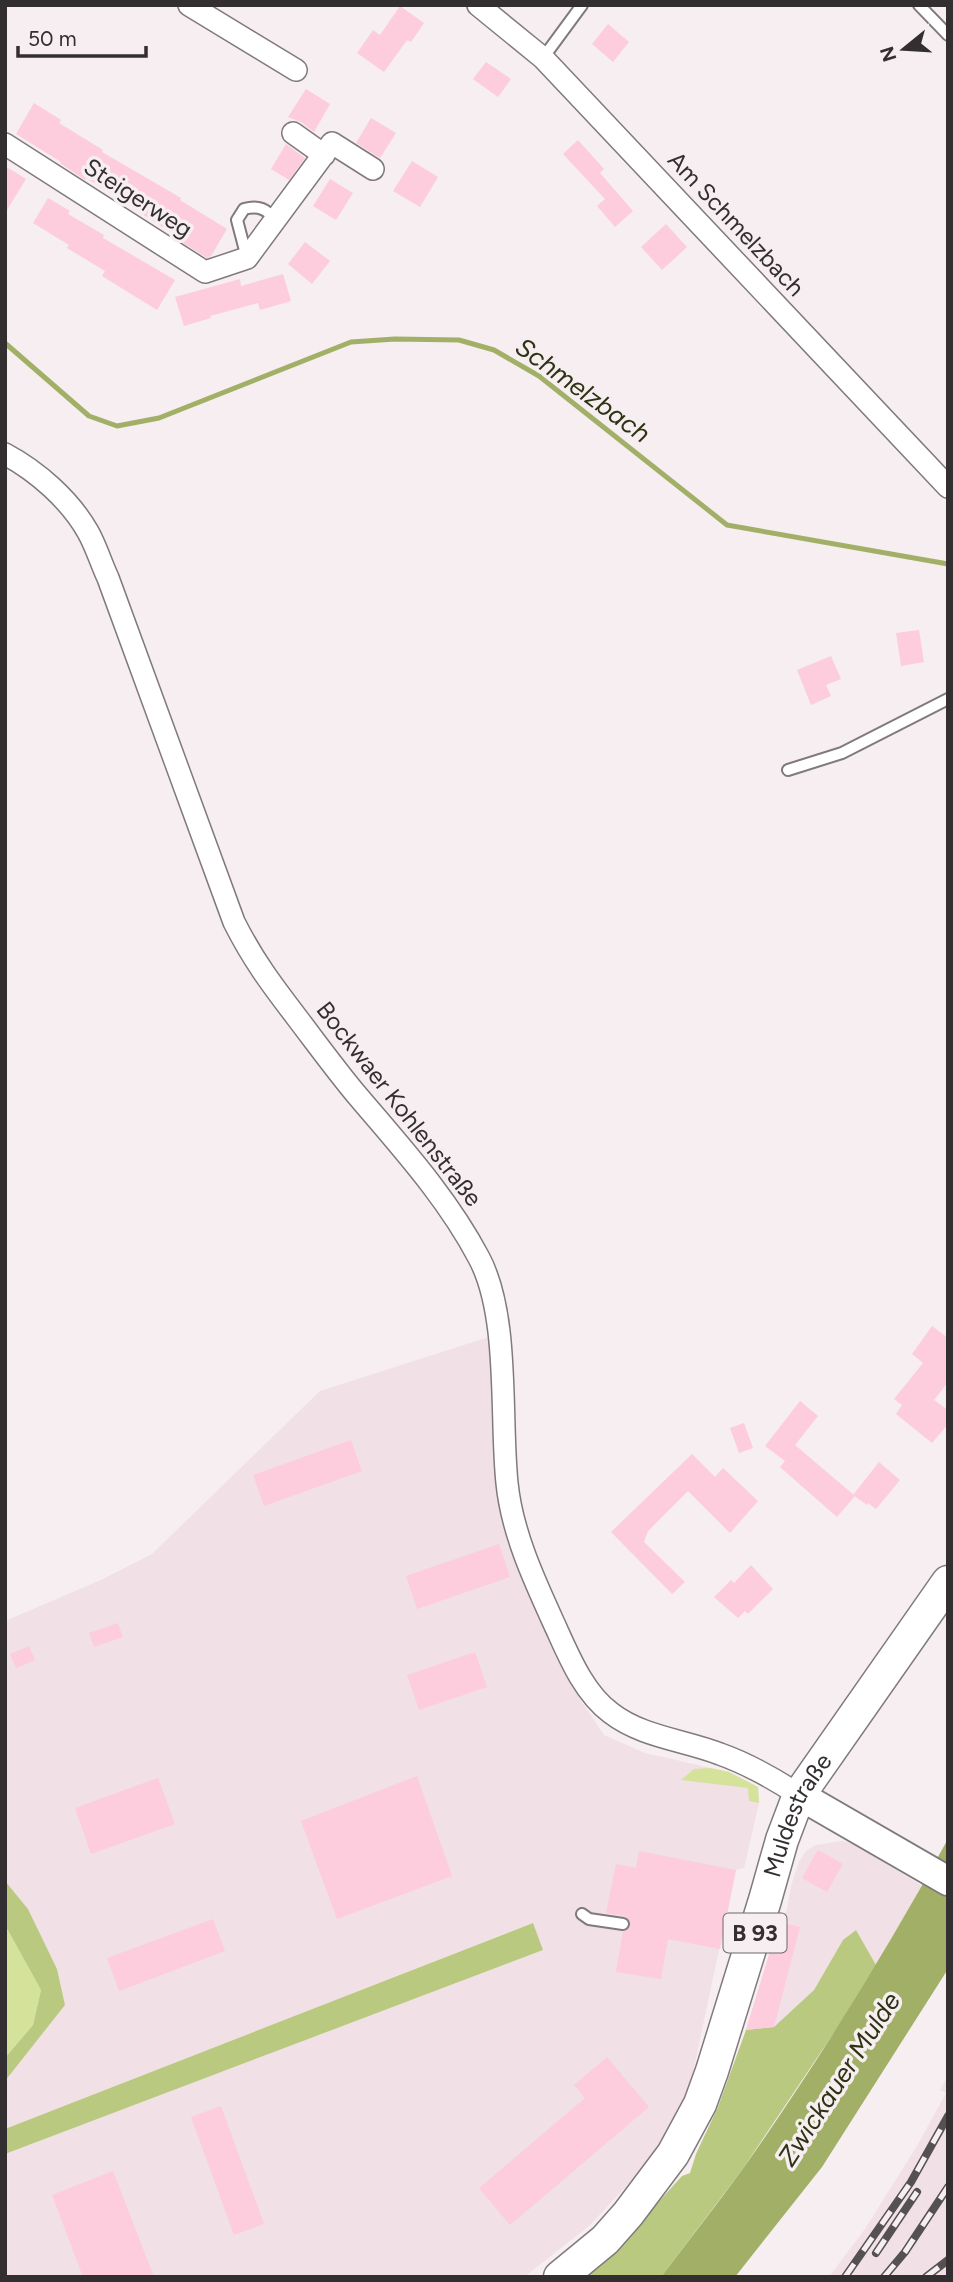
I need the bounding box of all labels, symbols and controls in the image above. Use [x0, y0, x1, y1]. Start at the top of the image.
scale bar [18, 14, 145, 58]
north arrow [869, 14, 939, 84]
text: 50 m [28, 26, 77, 51]
text: N [875, 44, 902, 65]
street label: Am Schmelzbach [662, 145, 811, 302]
street label: Steigerweg [79, 152, 198, 243]
water label: Schmelzbach [509, 330, 657, 450]
street label: Bockwaer Kohlenstraße [310, 996, 488, 1212]
street label: Muldestraße [757, 1748, 838, 1880]
road number: B 93 [724, 1914, 786, 1952]
water label: Zwickauer Mulde [771, 1986, 907, 2172]

